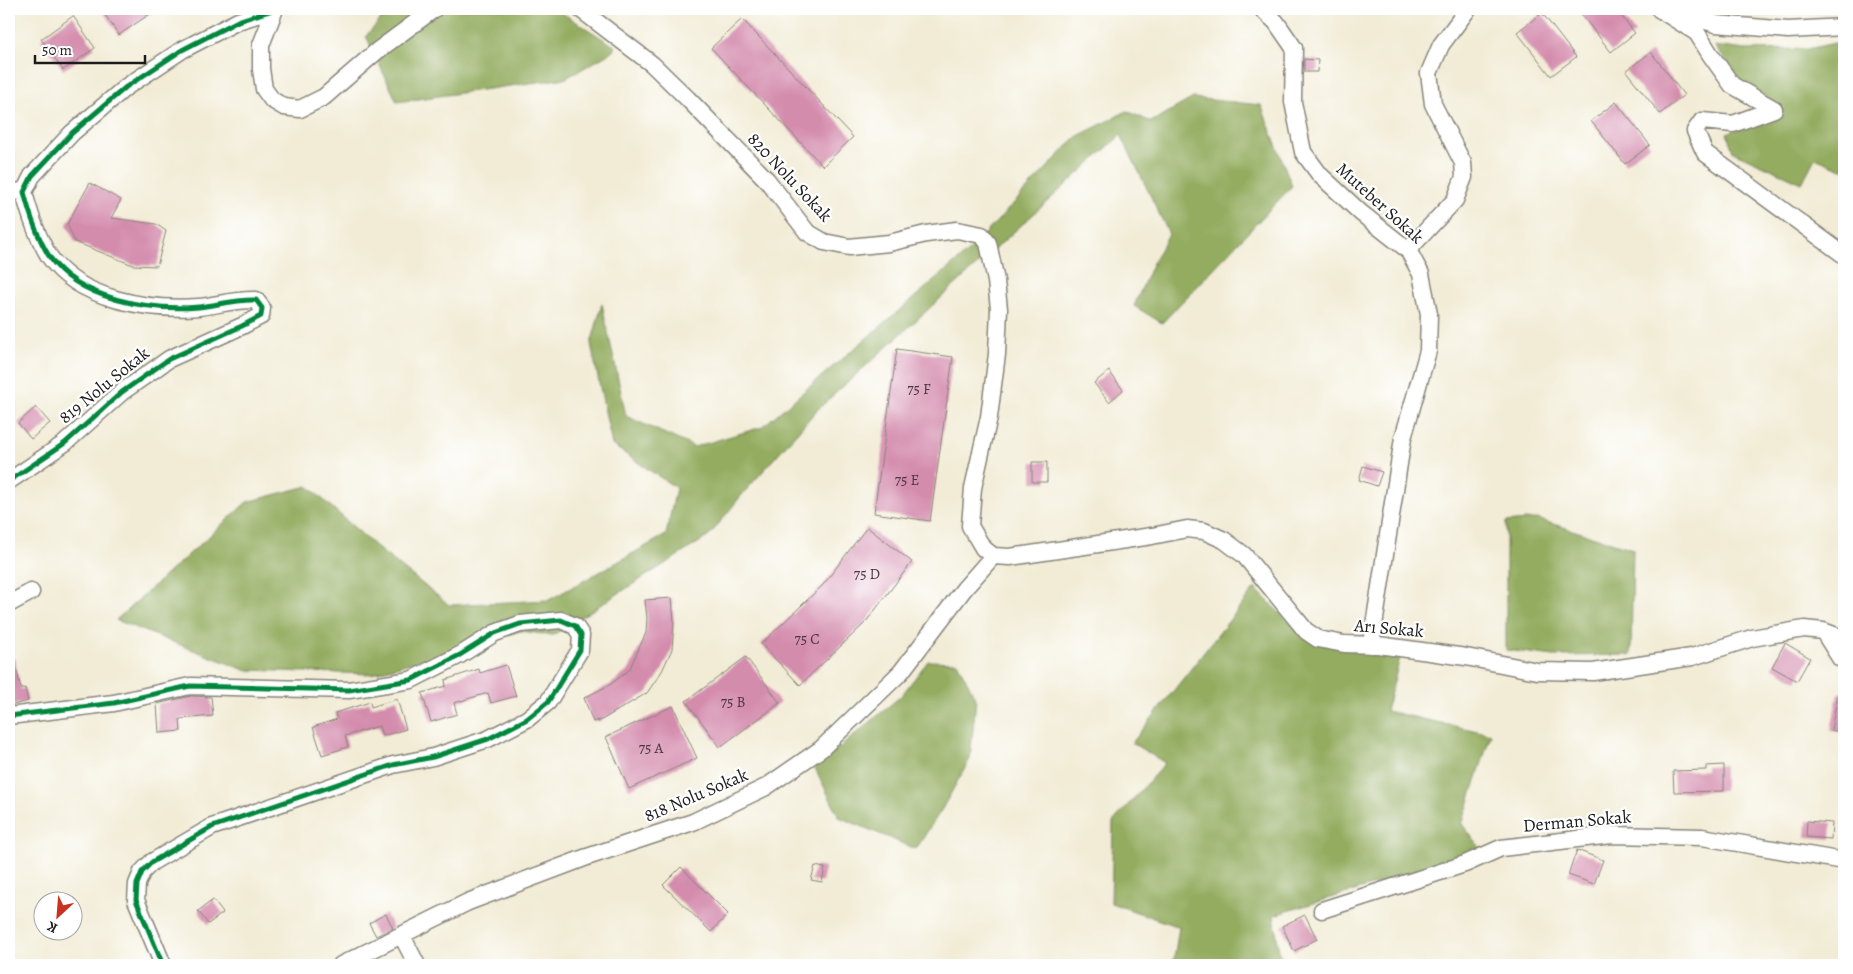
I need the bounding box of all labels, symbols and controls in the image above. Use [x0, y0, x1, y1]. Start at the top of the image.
scale bar [35, 32, 145, 64]
text: 50 m [42, 40, 72, 60]
street label: 820 Nolu Sokak [742, 127, 838, 227]
street label: Muteber Sokak [1331, 157, 1429, 249]
street label: 819 Nolu Sokak [54, 341, 154, 429]
house number: 75 F [907, 379, 931, 399]
house number: 75 E [895, 470, 919, 490]
house number: 75 D [854, 564, 880, 584]
street label: Arı Sokak [1352, 613, 1425, 643]
house number: 75 C [794, 629, 820, 649]
house number: 75 B [721, 692, 745, 712]
house number: 75 A [639, 738, 663, 758]
street label: 818 Nolu Sokak [640, 762, 752, 828]
street label: Derman Sokak [1522, 804, 1632, 838]
north arrow [32, 892, 82, 942]
text: K [44, 916, 61, 938]

